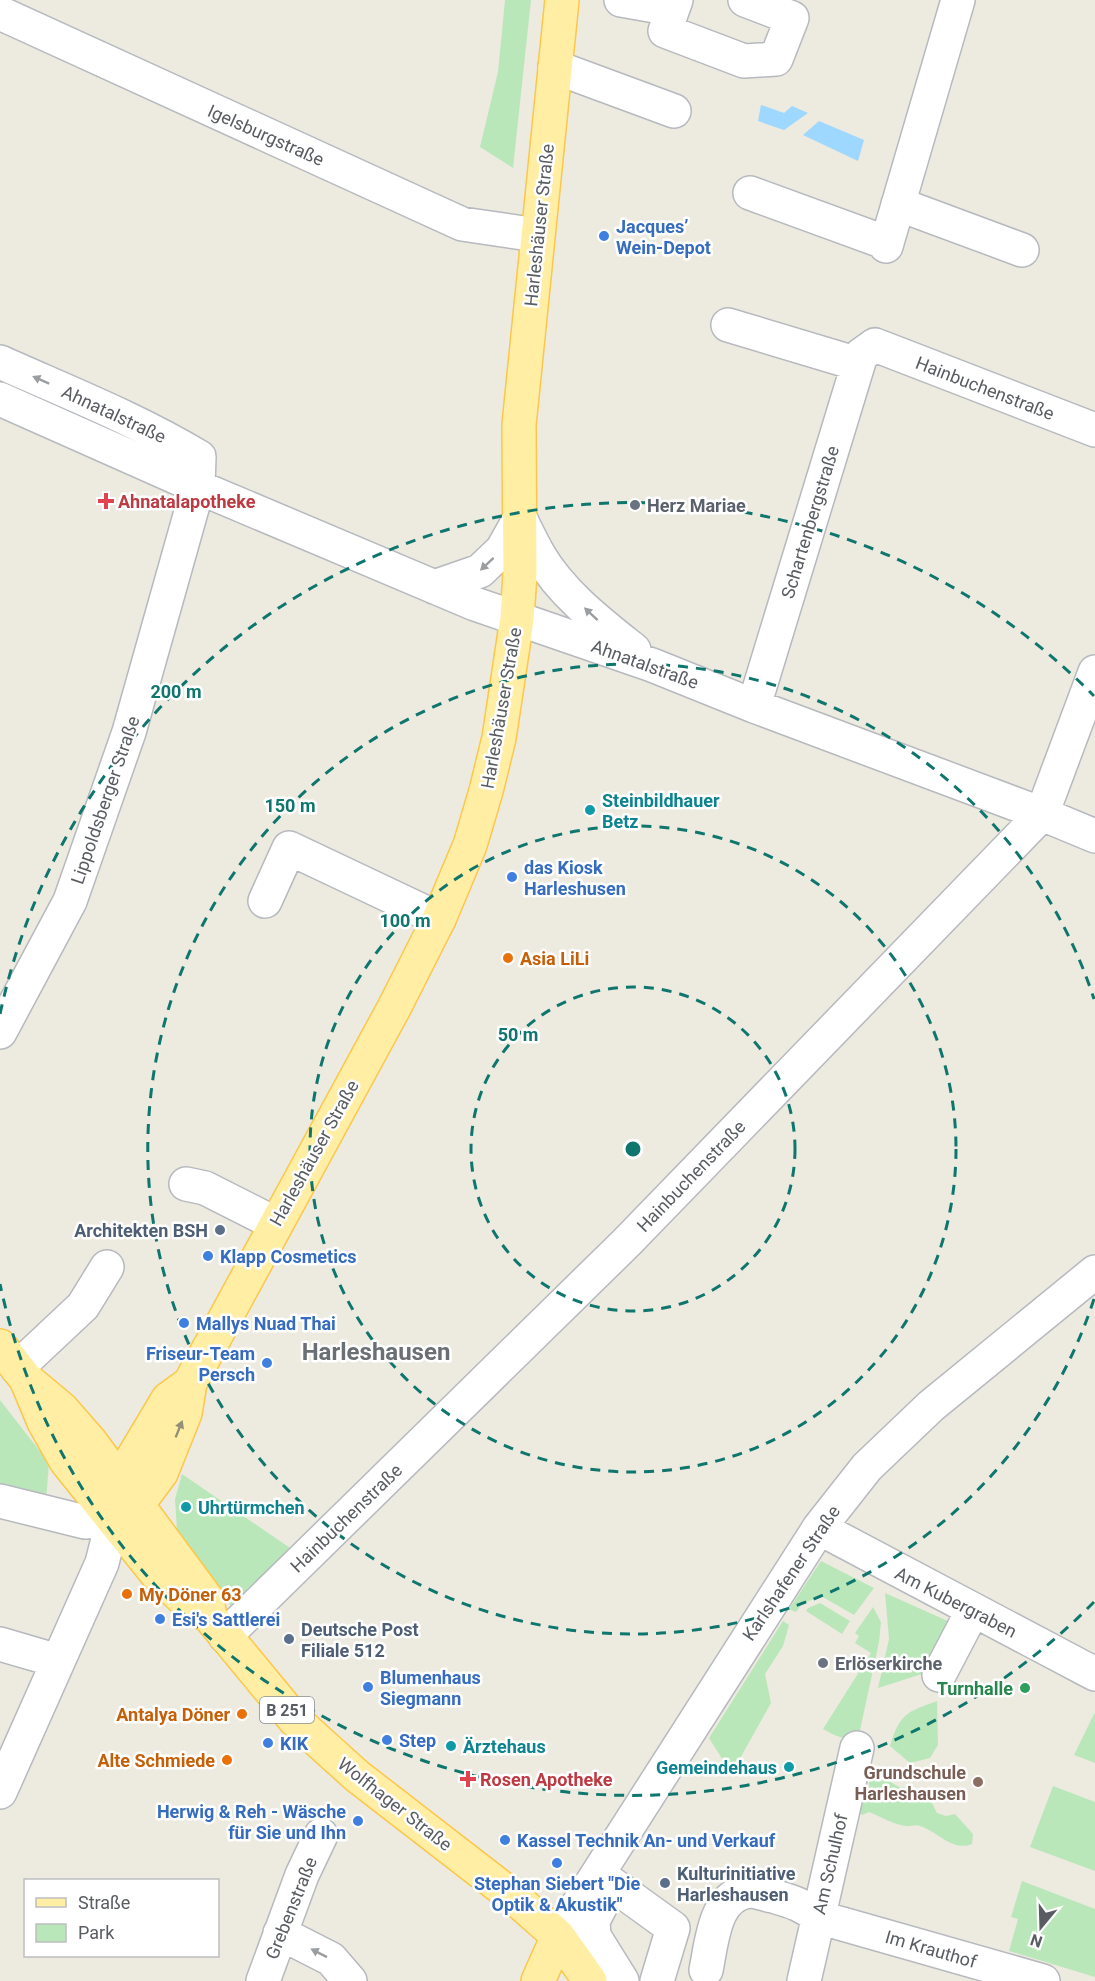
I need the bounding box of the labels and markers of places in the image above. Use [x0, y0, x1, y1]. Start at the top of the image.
place label: Jacques’ Wein-Depot [616, 216, 711, 258]
marker: Jacques’ Wein-Depot [597, 229, 611, 243]
place label: Ahnatalapotheke [118, 491, 256, 512]
marker: Ahnatalapotheke [99, 494, 113, 508]
place label: Herz Mariae [647, 495, 746, 516]
marker: Herz Mariae [628, 498, 642, 512]
place label: Steinbildhauer Betz [602, 790, 720, 832]
marker: Steinbildhauer Betz [583, 803, 597, 817]
place label: das Kiosk Harleshusen [524, 857, 626, 899]
marker: das Kiosk Harleshusen [505, 870, 519, 884]
place label: Asia LiLi [520, 948, 589, 969]
marker: Asia LiLi [501, 951, 515, 965]
centre of rings [623, 1139, 643, 1159]
place label: Architekten BSH [74, 1220, 208, 1241]
marker: Architekten BSH [213, 1223, 227, 1237]
place label: Klapp Cosmetics [220, 1246, 357, 1267]
marker: Klapp Cosmetics [201, 1249, 215, 1263]
place label: Mallys Nuad Thai [196, 1313, 336, 1334]
marker: Mallys Nuad Thai [177, 1316, 191, 1330]
place label: Friseur-Team Persch [146, 1343, 255, 1385]
marker: Friseur-Team Persch [260, 1356, 274, 1370]
place label: Uhrtürmchen [198, 1497, 305, 1518]
marker: Uhrtürmchen [179, 1500, 193, 1514]
place label: My Döner 63 [139, 1584, 242, 1605]
marker: My Döner 63 [120, 1587, 134, 1601]
place label: Esi's Sattlerei [172, 1609, 280, 1630]
marker: Esi's Sattlerei [153, 1612, 167, 1626]
place label: Deutsche Post Filiale 512 [301, 1619, 418, 1661]
marker: Deutsche Post Filiale 512 [282, 1632, 296, 1646]
place label: Erlöserkirche [835, 1653, 942, 1674]
marker: Erlöserkirche [816, 1656, 830, 1670]
place label: Blumenhaus Siegmann [380, 1667, 481, 1709]
place label: Turnhalle [937, 1678, 1013, 1699]
marker: Blumenhaus Siegmann [361, 1680, 375, 1694]
marker: Turnhalle [1018, 1681, 1032, 1695]
place label: Antalya Döner [116, 1704, 230, 1725]
marker: Antalya Döner [235, 1707, 249, 1721]
place label: Step [399, 1730, 436, 1751]
place label: KIK [280, 1733, 309, 1754]
marker: Step [380, 1733, 394, 1747]
marker: KIK [261, 1736, 275, 1750]
place label: Ärztehaus [463, 1736, 546, 1757]
marker: Ärztehaus [444, 1739, 458, 1753]
place label: Alte Schmiede [97, 1750, 215, 1771]
marker: Alte Schmiede [220, 1753, 234, 1767]
place label: Gemeindehaus [656, 1757, 777, 1778]
marker: Gemeindehaus [782, 1760, 796, 1774]
place label: Grundschule Harleshausen [854, 1762, 966, 1804]
place label: Rosen Apotheke [480, 1769, 613, 1790]
marker: Rosen Apotheke [461, 1772, 475, 1786]
marker: Grundschule Harleshausen [971, 1775, 985, 1789]
place label: Herwig & Reh - Wäsche für Sie und Ihn [157, 1801, 346, 1843]
marker: Herwig & Reh - Wäsche für Sie und Ihn [351, 1814, 365, 1828]
place label: Kassel Technik An- und Verkauf [517, 1830, 776, 1851]
marker: Kassel Technik An- und Verkauf [498, 1833, 512, 1847]
marker: Stephan Siebert "Die Optik & Akustik" [550, 1856, 564, 1870]
place label: Kulturinitiative Harleshausen [677, 1863, 796, 1905]
place label: Stephan Siebert "Die Optik & Akustik" [474, 1873, 640, 1915]
marker: Kulturinitiative Harleshausen [658, 1876, 672, 1890]

